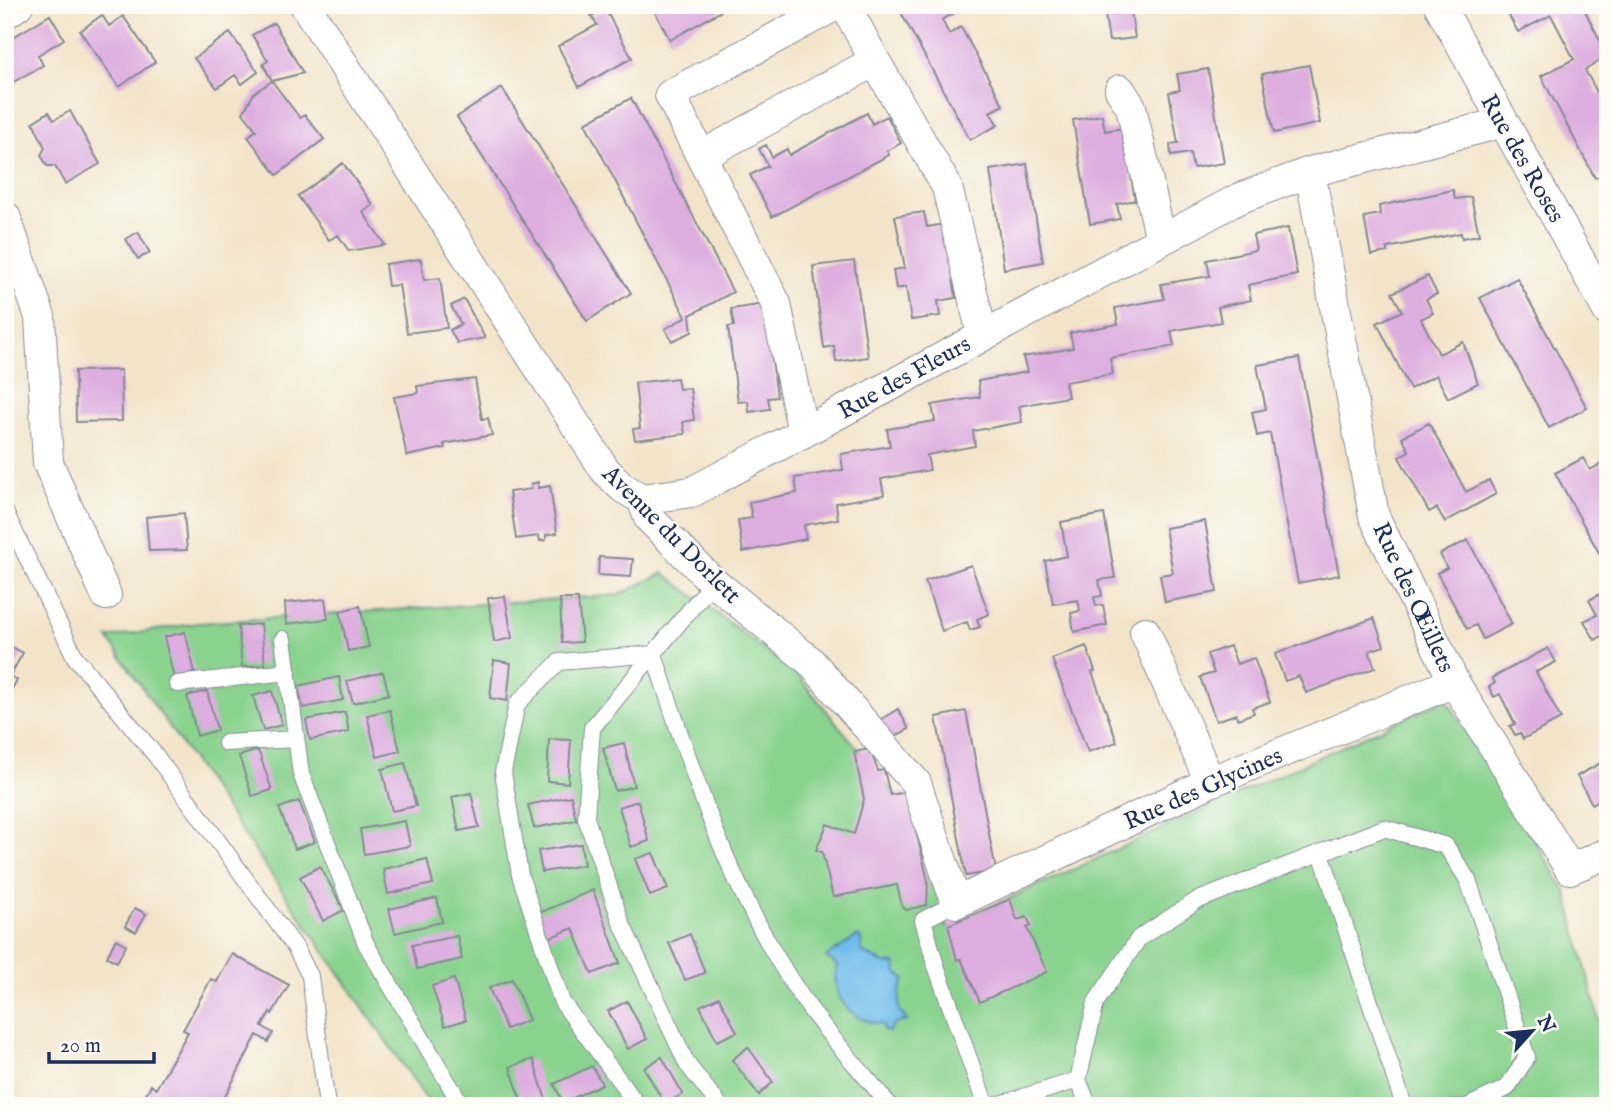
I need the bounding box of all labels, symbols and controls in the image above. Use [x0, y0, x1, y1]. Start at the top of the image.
street label: Rue des Roses [1472, 89, 1571, 229]
street label: Rue des Fleurs [833, 329, 976, 427]
street label: Avenue du Dorlett [594, 458, 747, 611]
street label: Rue des Œillets [1364, 518, 1461, 678]
street label: Rue des Glycines [1120, 741, 1288, 838]
north arrow [1498, 996, 1568, 1066]
text: N [1530, 1011, 1560, 1037]
scale bar [49, 1020, 154, 1064]
text: 20 m [60, 1033, 101, 1060]

